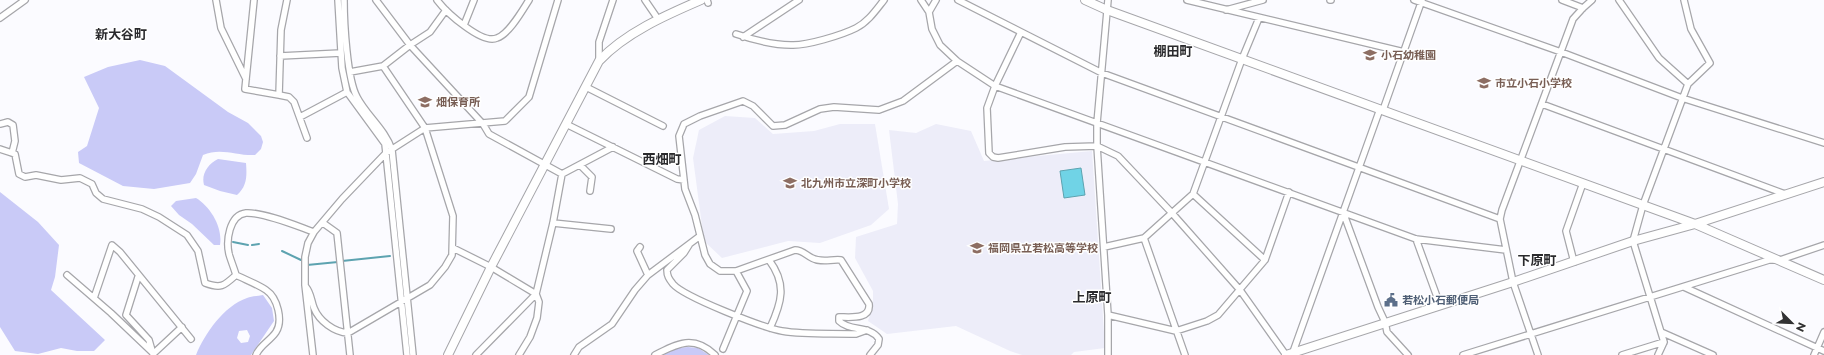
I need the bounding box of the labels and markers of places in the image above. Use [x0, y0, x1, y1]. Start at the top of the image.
school or university icon: 小石幼稚園 [1362, 47, 1378, 63]
place label: 小石幼稚園 [1381, 48, 1436, 62]
school or university icon: 市立小石小学校 [1476, 75, 1492, 91]
place label: 市立小石小学校 [1495, 76, 1572, 90]
school or university icon: 畑保育所 [417, 94, 433, 110]
place label: 畑保育所 [436, 95, 480, 109]
school or university icon: 北九州市立深町小学校 [782, 175, 798, 191]
place label: 北九州市立深町小学校 [801, 176, 911, 190]
school or university icon: 福岡県立若松高等学校 [969, 240, 985, 256]
place label: 福岡県立若松高等学校 [988, 241, 1098, 255]
public building icon: 若松小石郵便局 [1383, 292, 1399, 308]
place label: 若松小石郵便局 [1402, 293, 1479, 307]

